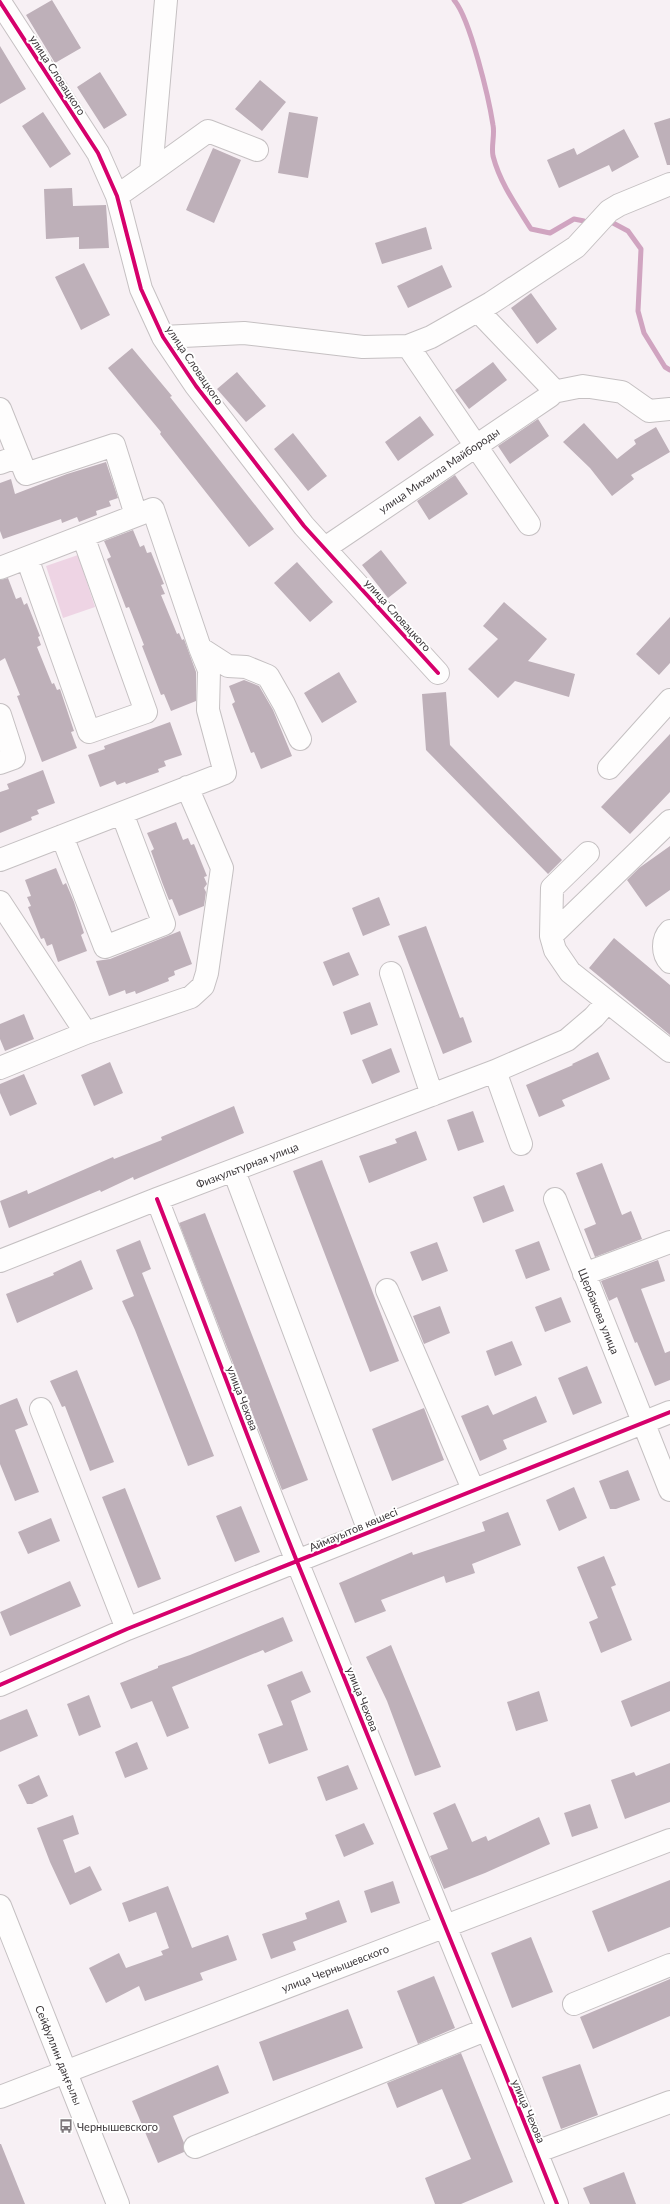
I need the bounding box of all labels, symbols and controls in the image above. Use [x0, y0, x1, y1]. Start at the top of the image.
street label: улица Словацкого [27, 33, 89, 117]
street label: улица Словацкого [164, 323, 226, 407]
street label: улица Михаила Майбороды [376, 425, 502, 515]
street label: улица Словацкого [362, 576, 434, 654]
street label: Физкультурная улица [194, 1139, 300, 1191]
street label: Щербакова улица [576, 1266, 622, 1356]
street label: улица Чехова [225, 1364, 261, 1432]
street label: Аймауытов көшесі [307, 1504, 399, 1553]
street label: улица Чехова [344, 1665, 382, 1733]
street label: улица Чернышевского [280, 1942, 390, 1994]
street label: Сейфуллин даңғылы [33, 2003, 85, 2107]
street label: улица Чехова [510, 2077, 548, 2145]
bus stop icon: Чернышевского [58, 2118, 74, 2134]
place label: Чернышевского [77, 2120, 158, 2133]

